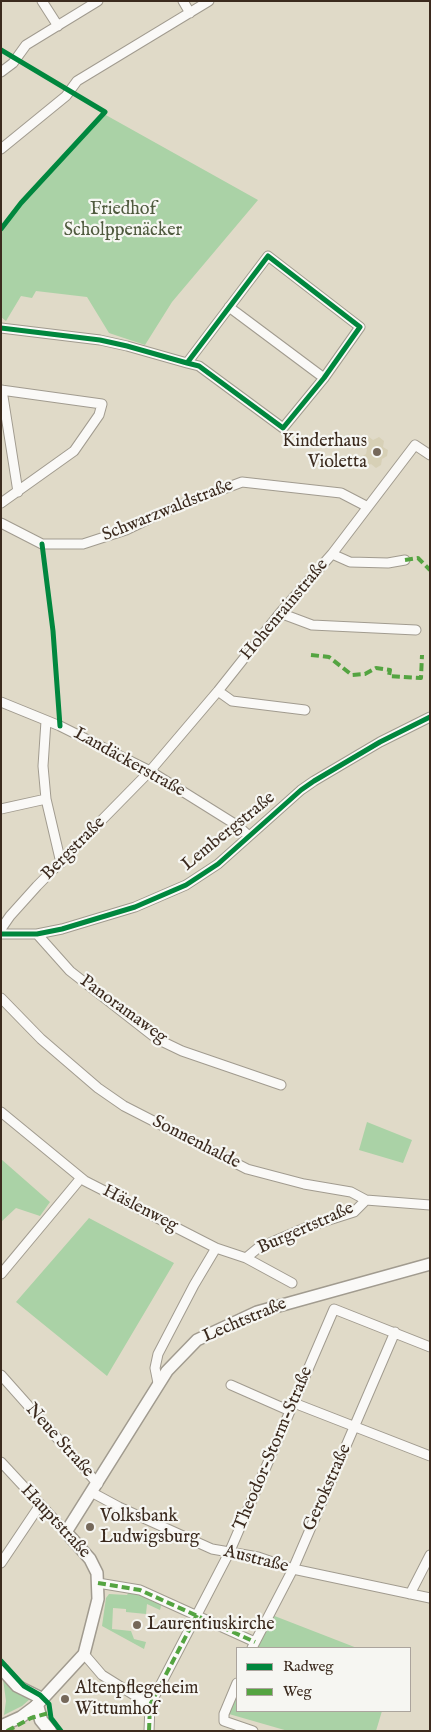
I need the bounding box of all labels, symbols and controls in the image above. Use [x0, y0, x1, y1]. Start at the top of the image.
park label: Friedhof Scholppenäcker [64, 199, 182, 242]
place label: Kinderhaus Violetta [282, 431, 367, 474]
marker: Kinderhaus Violetta [371, 446, 383, 458]
street label: Schwarzwaldstraße [99, 475, 237, 547]
street label: Hohenrainstraße [236, 555, 334, 665]
street label: Landäckerstraße [70, 723, 188, 803]
street label: Lembergstraße [178, 788, 280, 876]
street label: Bergstraße [38, 813, 110, 885]
street label: Panoramaweg [75, 971, 171, 1049]
street label: Sonnenhalde [148, 1112, 244, 1174]
street label: Häslenweg [99, 1181, 181, 1237]
street label: Burgertstraße [255, 1198, 357, 1260]
street label: Lechtstraße [200, 1294, 290, 1348]
street label: Theodor-Storm-Straße [230, 1364, 318, 1534]
street label: Neue Straße [20, 1400, 98, 1482]
street label: Gerokstraße [299, 1441, 357, 1535]
street label: Hauptstraße [15, 1481, 95, 1563]
place label: Volksbank Ludwigsburg [100, 1506, 200, 1548]
marker: Volksbank Ludwigsburg [84, 1521, 96, 1533]
street label: Austraße [221, 1542, 291, 1578]
place label: Laurentiuskirche [147, 1614, 274, 1636]
marker: Laurentiuskirche [131, 1619, 143, 1631]
legend [236, 1647, 411, 1712]
text: Radweg [283, 1657, 334, 1676]
place label: Altenpflegeheim Wittumhof [75, 1678, 198, 1720]
text: Weg [283, 1682, 312, 1701]
marker: Altenpflegeheim Wittumhof [59, 1693, 71, 1705]

